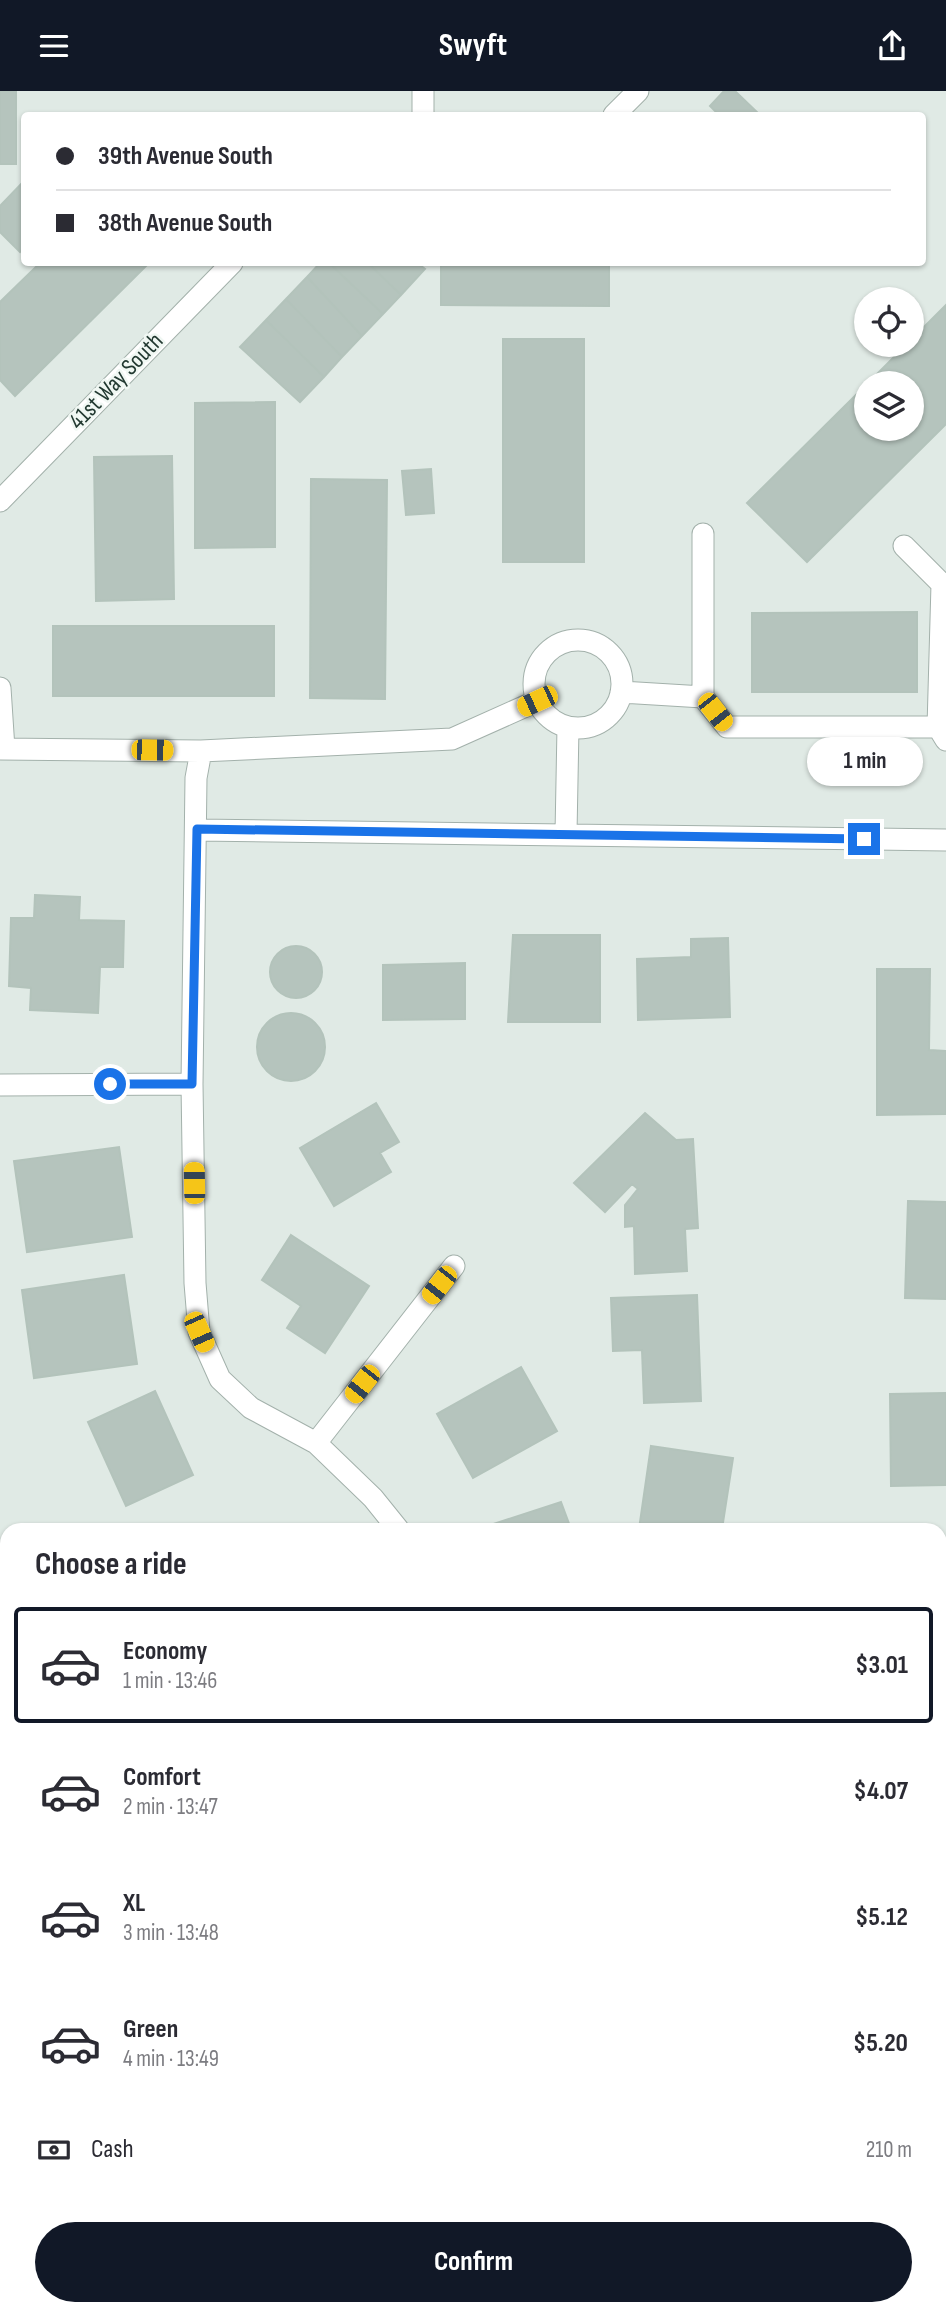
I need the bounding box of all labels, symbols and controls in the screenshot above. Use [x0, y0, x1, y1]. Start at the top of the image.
text: Swyft [439, 26, 507, 65]
icon: menu [35, 27, 73, 65]
icon: share [873, 27, 911, 65]
text: 39th Avenue South [98, 141, 273, 172]
text: 38th Avenue South [98, 208, 272, 239]
map controls [854, 287, 924, 441]
button: locate [854, 287, 924, 357]
street label: 41st Way South [63, 327, 169, 435]
button: layers [854, 371, 924, 441]
car [514, 683, 561, 719]
car [694, 689, 737, 735]
callout: 1 min [806, 737, 922, 787]
car [131, 739, 174, 761]
text: 1 min [844, 747, 886, 775]
route end [848, 823, 880, 855]
route start [94, 1068, 126, 1100]
car [184, 1162, 205, 1204]
car [418, 1262, 461, 1308]
car [181, 1309, 218, 1355]
car [341, 1361, 384, 1407]
text: Choose a ride [35, 1545, 187, 1584]
icon: car [39, 1634, 102, 1697]
text: Economy [123, 1636, 207, 1667]
text: $3.01 [855, 1650, 908, 1681]
text: 1 min · 13:46 [123, 1667, 217, 1695]
icon: car [39, 1760, 102, 1823]
text: Comfort [123, 1762, 201, 1793]
text: $4.07 [854, 1776, 908, 1807]
text: 2 min · 13:47 [123, 1793, 218, 1821]
icon: car [39, 1886, 102, 1949]
text: XL [123, 1888, 145, 1919]
text: $5.12 [855, 1902, 908, 1933]
text: 3 min · 13:48 [123, 1919, 219, 1947]
icon: car [39, 2012, 102, 2075]
text: Green [123, 2014, 178, 2045]
text: $5.20 [853, 2028, 908, 2059]
text: 4 min · 13:49 [123, 2045, 219, 2073]
icon: cash [35, 2131, 73, 2169]
text: Cash [91, 2134, 134, 2165]
text: 210 m [866, 2136, 912, 2164]
button: Confirm [35, 2222, 912, 2302]

